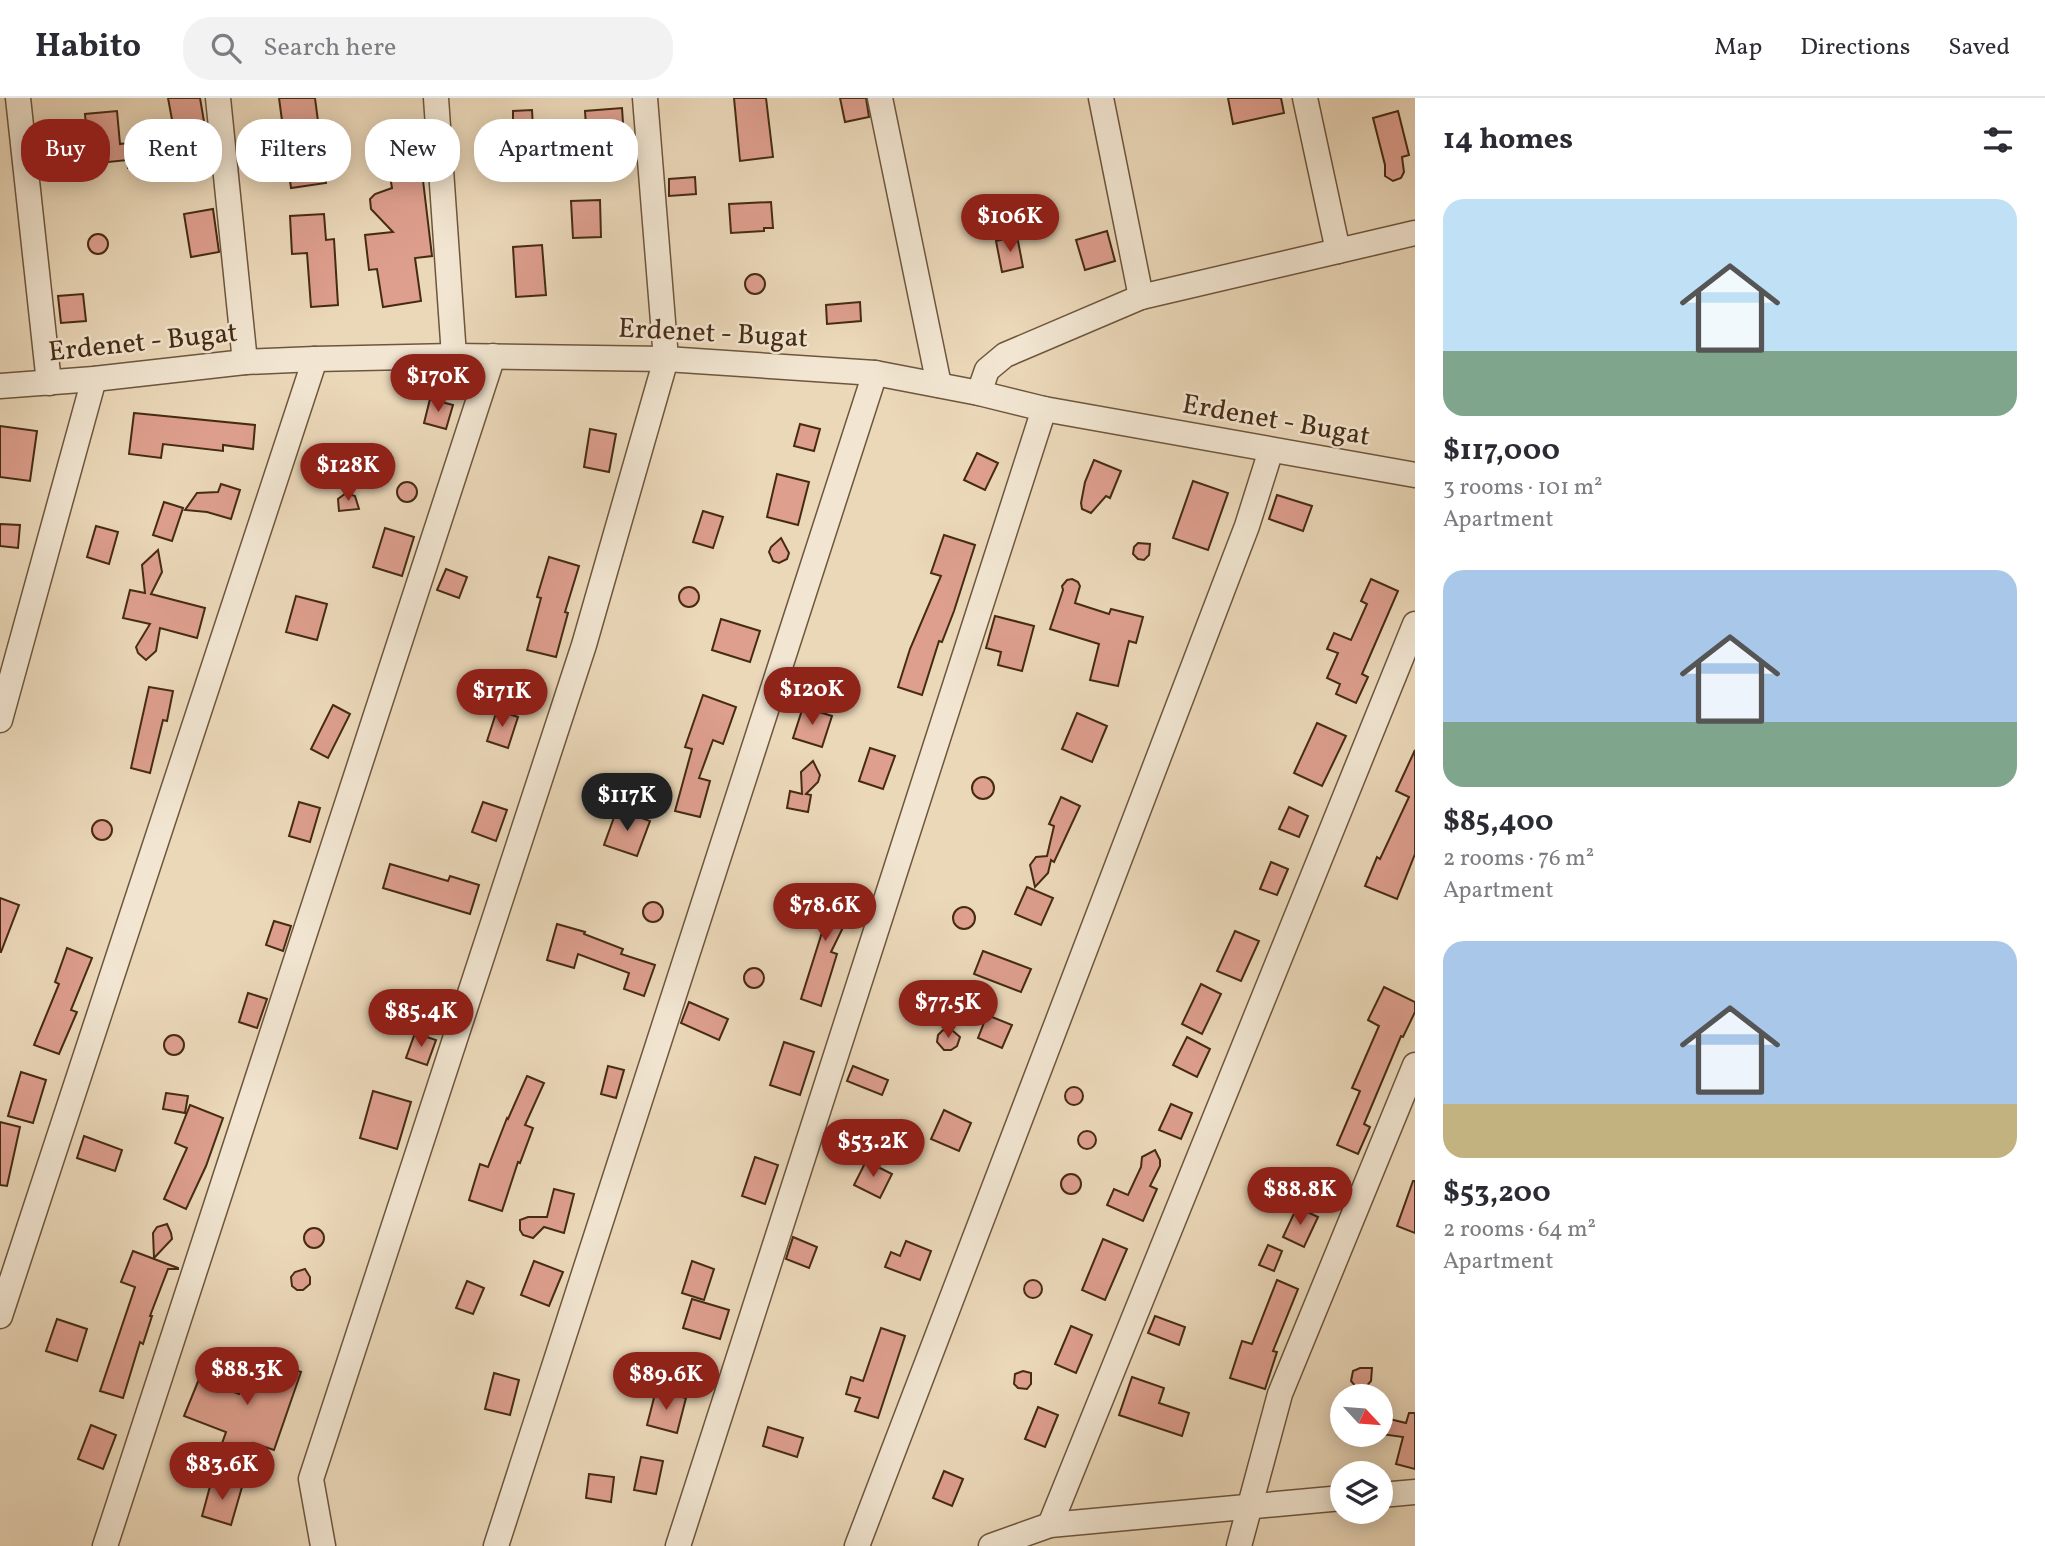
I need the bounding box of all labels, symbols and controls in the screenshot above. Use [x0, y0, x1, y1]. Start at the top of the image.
search box [183, 17, 673, 80]
text: Habito [35, 25, 141, 71]
icon: search [207, 29, 245, 67]
text: Search here [263, 30, 396, 66]
text: Map [1714, 31, 1762, 65]
text: Directions [1800, 31, 1910, 65]
text: Saved [1948, 31, 2010, 65]
chip: Buy [21, 119, 110, 182]
chip: Rent [124, 119, 222, 182]
chip: Filters [236, 119, 351, 182]
chip: New [365, 119, 460, 182]
chip: Apartment [474, 119, 638, 182]
text: 14 homes [1443, 119, 1573, 161]
icon: filters [1979, 121, 2017, 159]
pin: $106K [961, 194, 1059, 254]
text: $106K [977, 201, 1043, 233]
icon: home [1667, 245, 1793, 371]
street label: Erdenet - Bugat [617, 310, 809, 358]
street label: Erdenet - Bugat [46, 314, 240, 372]
pin: $170K [389, 354, 487, 414]
text: $170K [406, 361, 470, 393]
street label: Erdenet - Bugat [1179, 385, 1373, 457]
text: $117,000 [1443, 430, 1560, 472]
pin: $128K [299, 444, 397, 503]
text: $128K [316, 450, 380, 482]
text: 3 rooms · 101 m² [1443, 472, 1603, 504]
text: Apartment [1443, 504, 1554, 536]
icon: home [1667, 616, 1793, 742]
pin: $120K [763, 668, 861, 727]
pin: $171K [453, 670, 551, 729]
text: $120K [780, 674, 844, 706]
text: $171K [473, 676, 531, 708]
pin: $117K [578, 774, 676, 833]
text: $117K [598, 780, 656, 812]
text: $85,400 [1443, 801, 1553, 843]
text: 2 rooms · 76 m² [1443, 843, 1594, 875]
text: Apartment [1443, 875, 1554, 907]
pin: $78.6K [768, 884, 882, 943]
text: $78.6K [789, 890, 861, 922]
pin: $77.5K [891, 981, 1005, 1040]
text: $77.5K [915, 987, 981, 1019]
icon: home [1667, 987, 1793, 1113]
pin: $85.4K [364, 990, 478, 1049]
text: $85.4K [384, 996, 458, 1028]
pin: $53.2K [816, 1119, 930, 1179]
text: $53.2K [838, 1126, 908, 1158]
pin: $88.8K [1243, 1168, 1357, 1227]
text: $53,200 [1443, 1172, 1551, 1214]
text: $88.8K [1263, 1174, 1337, 1206]
text: 2 rooms · 64 m² [1443, 1214, 1596, 1246]
text: Apartment [1443, 1246, 1554, 1278]
pin: $88.3K [190, 1348, 304, 1407]
pin: $89.6K [609, 1352, 723, 1412]
text: $88.3K [211, 1354, 283, 1386]
text: $89.6K [629, 1359, 703, 1391]
north arrow [1330, 1384, 1393, 1447]
map controls [1330, 1384, 1393, 1524]
pin: $83.6K [165, 1442, 279, 1502]
text: $83.6K [186, 1449, 258, 1481]
button: layers [1330, 1461, 1393, 1524]

